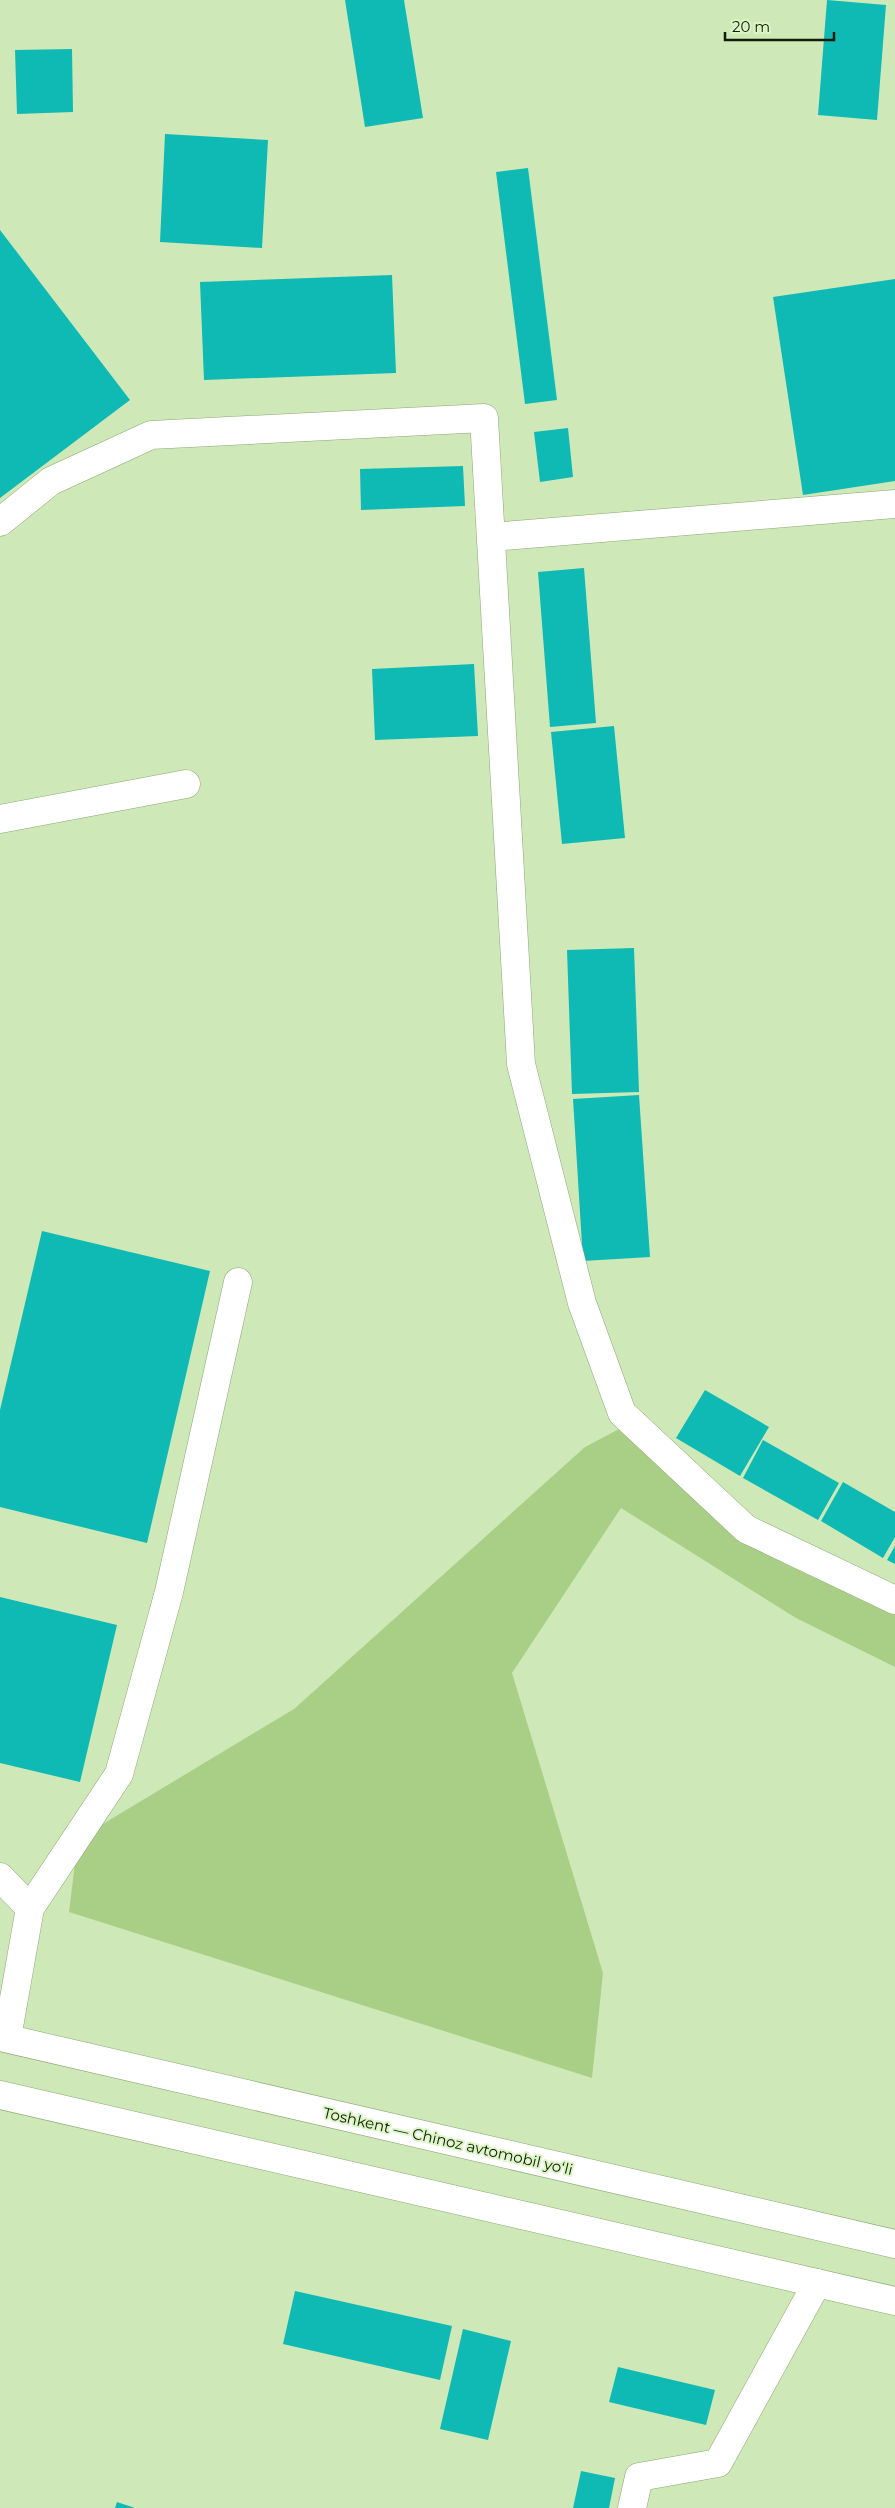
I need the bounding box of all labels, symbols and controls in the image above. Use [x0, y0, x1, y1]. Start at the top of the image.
scale bar [725, 10, 834, 42]
text: 20 m [732, 17, 770, 36]
street label: Toshkent — Chinoz avtomobil yoʻli [321, 2103, 575, 2179]

